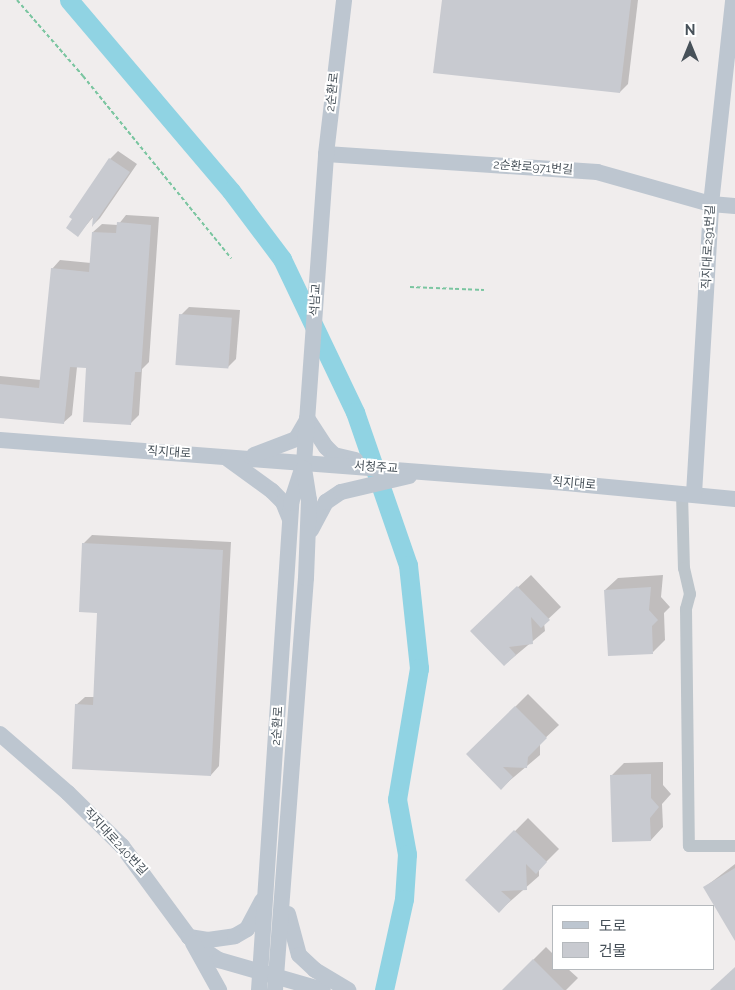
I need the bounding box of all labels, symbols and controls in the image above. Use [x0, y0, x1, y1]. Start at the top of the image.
north arrow [665, 20, 715, 70]
text: N [685, 22, 695, 38]
street label: 2순환로 [324, 72, 342, 112]
street label: 2순환로971번길 [493, 158, 573, 178]
street label: 직지대로291번길 [700, 204, 718, 290]
street label: 석남교 [308, 283, 324, 317]
street label: 직지대로 [146, 444, 192, 462]
street label: 서청주교 [353, 459, 399, 477]
street label: 직지대로 [551, 475, 597, 493]
street label: 2순환로 [269, 706, 287, 746]
street label: 직지대로240번길 [80, 805, 150, 879]
legend [552, 905, 715, 970]
text: 도로 [599, 917, 627, 935]
text: 건물 [599, 942, 627, 960]

